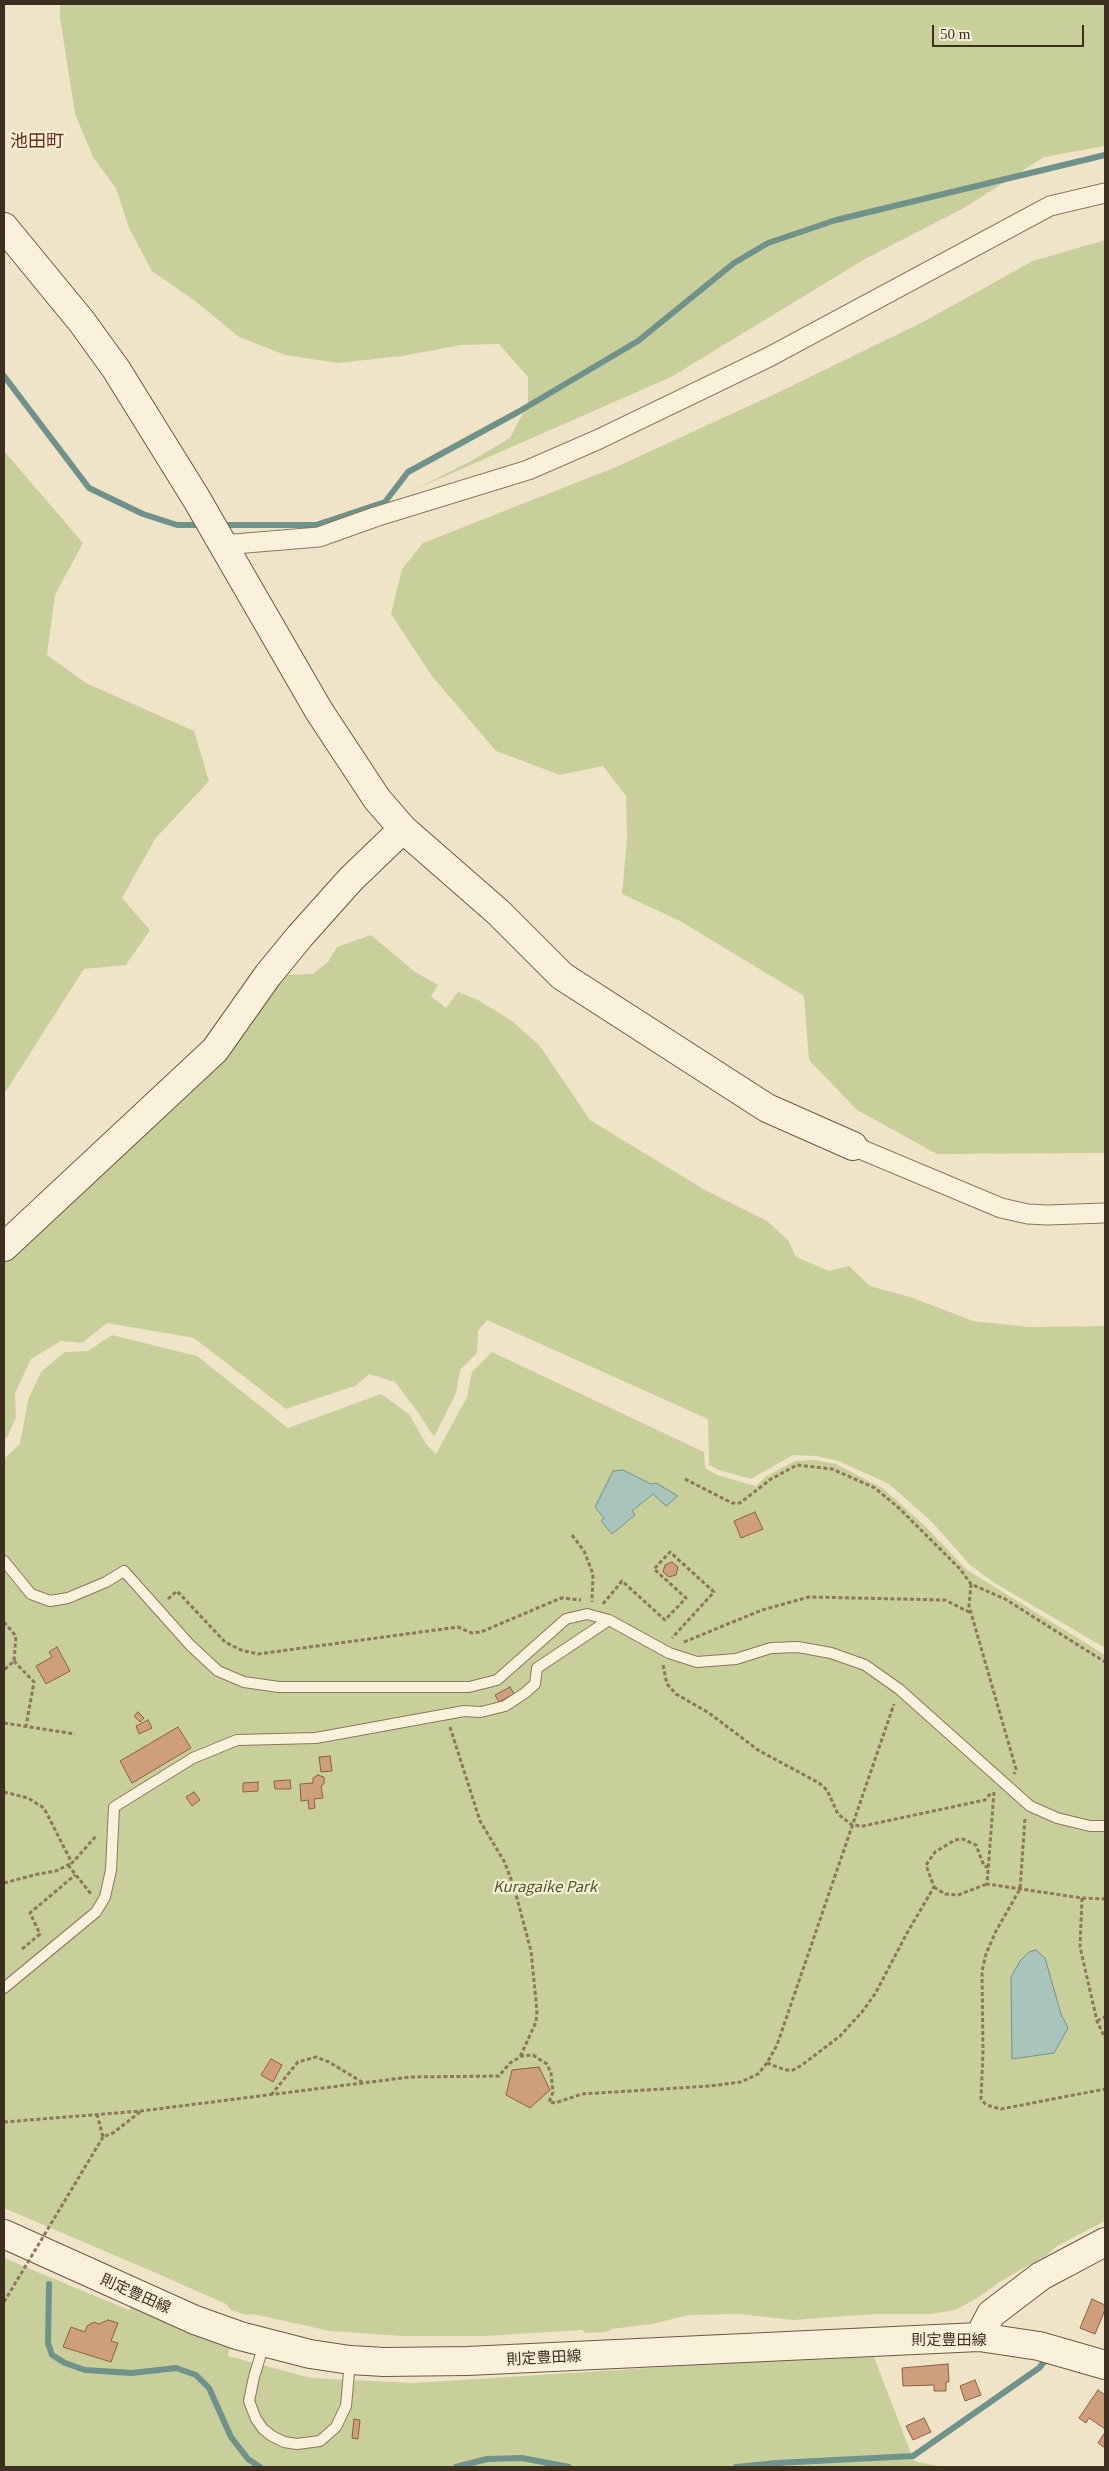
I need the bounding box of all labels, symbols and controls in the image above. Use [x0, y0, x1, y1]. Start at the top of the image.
scale bar [934, 15, 1086, 47]
text: 50 m [940, 26, 970, 42]
district label: 池田町 [10, 129, 64, 151]
park label: Kuragaike Park [493, 1877, 597, 1895]
street label: 則定豊田線 [98, 2270, 174, 2316]
street label: 則定豊田線 [912, 2330, 986, 2348]
street label: 則定豊田線 [506, 2346, 582, 2368]

